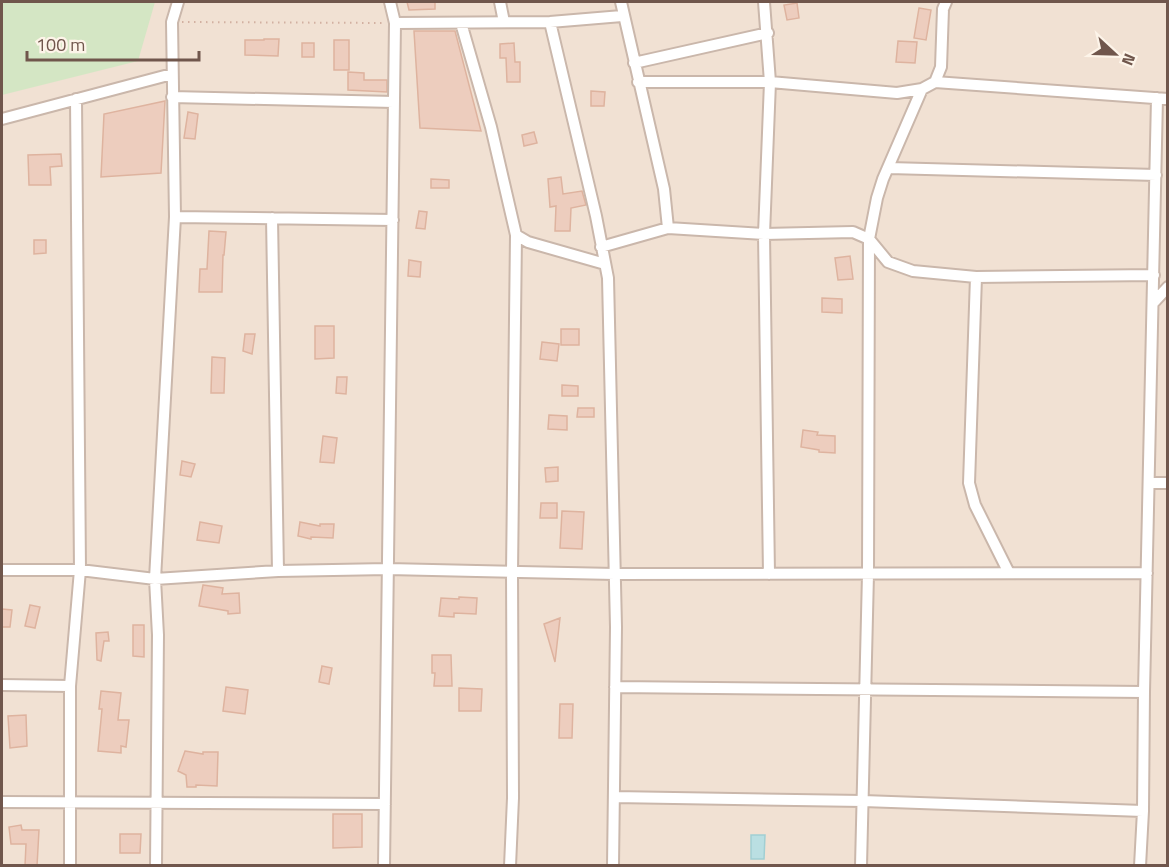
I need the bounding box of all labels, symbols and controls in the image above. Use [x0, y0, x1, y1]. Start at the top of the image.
scale bar [27, 24, 200, 62]
north arrow [1085, 24, 1145, 84]
text: 100 m [36, 31, 85, 58]
text: N [1116, 50, 1142, 69]

